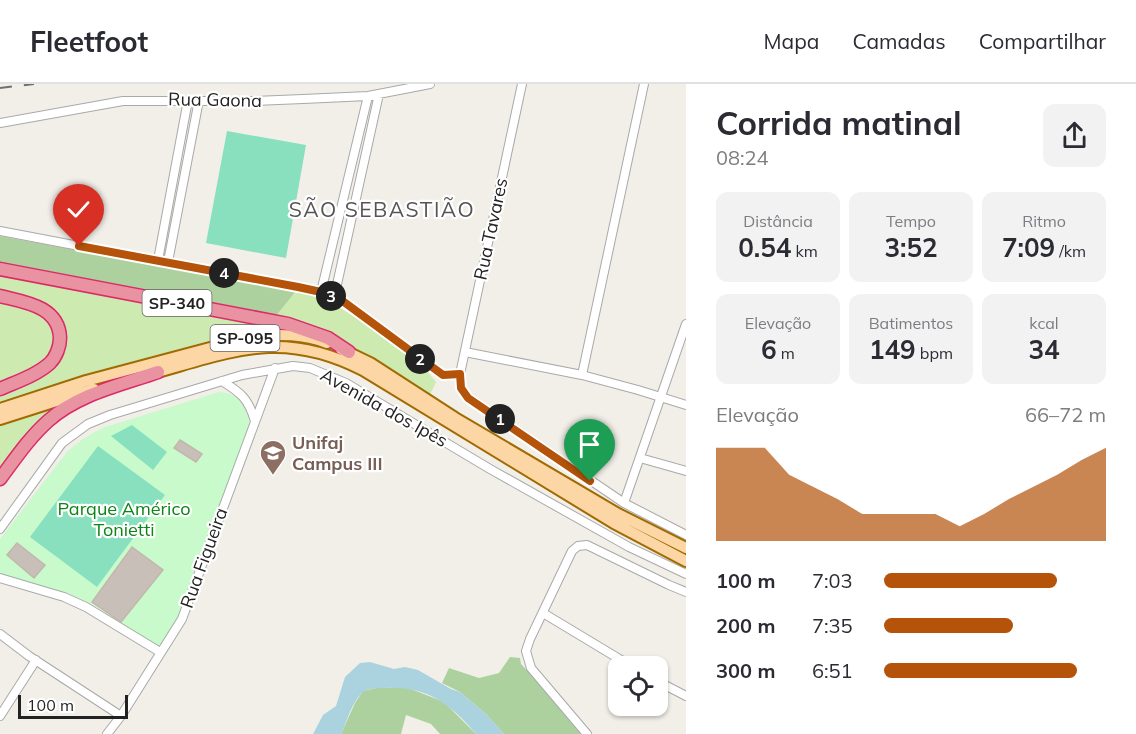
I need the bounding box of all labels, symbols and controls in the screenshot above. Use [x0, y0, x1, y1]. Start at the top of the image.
text: Fleetfoot [30, 24, 148, 59]
text: Mapa [764, 28, 819, 54]
text: Camadas [852, 28, 946, 54]
text: Compartilhar [979, 28, 1106, 54]
street label: Rua Gaona [168, 87, 262, 112]
text: Corrida matinal [716, 102, 962, 143]
button: share [1043, 104, 1106, 167]
text: 08:24 [716, 145, 769, 170]
street label: Rua Tavares [468, 176, 513, 282]
pin [53, 184, 104, 246]
icon: check [62, 193, 95, 226]
district label: SÃO SEBASTIÃO [289, 196, 475, 222]
text: Distância [743, 211, 813, 231]
text: Tempo [886, 211, 936, 231]
text: Ritmo [1022, 211, 1066, 231]
text: 0.54 [738, 231, 791, 264]
text: 3:52 [884, 231, 938, 264]
text: 7:09 [1002, 231, 1055, 264]
text: km [791, 241, 818, 261]
text: /km [1055, 241, 1086, 261]
pin: 4 [209, 258, 239, 288]
text: 4 [219, 263, 229, 283]
pin: 3 [316, 281, 346, 311]
text: 3 [326, 286, 336, 306]
road number: SP-340 [142, 290, 212, 316]
text: Elevação [745, 313, 811, 333]
text: Batimentos [869, 313, 953, 333]
text: kcal [1029, 313, 1059, 333]
road number: SP-095 [210, 325, 280, 351]
text: 6 [761, 333, 777, 366]
text: 149 [869, 333, 916, 366]
text: 34 [1028, 333, 1060, 366]
text: m [777, 343, 795, 363]
text: bpm [916, 343, 953, 363]
pin: 2 [405, 344, 435, 374]
text: 2 [415, 349, 425, 369]
street label: Avenida dos Ipês [317, 363, 452, 452]
text: Elevação [716, 402, 799, 427]
text: 66–72 m [1025, 402, 1106, 427]
pin: 1 [485, 404, 515, 434]
text: 1 [495, 409, 505, 429]
pin [564, 419, 615, 481]
icon: arrive [573, 428, 606, 461]
place label: Unifaj Campus III [292, 431, 383, 475]
school or university icon: Unifaj Campus III [258, 438, 288, 476]
park label: Parque Américo Tonietti [58, 497, 190, 541]
street label: Rua Figueira [175, 504, 232, 611]
text: 100 m [716, 568, 775, 593]
text: 7:03 [812, 568, 853, 593]
text: 200 m [716, 613, 775, 638]
text: 7:35 [812, 613, 853, 638]
map controls [608, 656, 668, 716]
button: locate [608, 656, 668, 716]
text: 300 m [716, 658, 775, 683]
text: 6:51 [812, 658, 853, 683]
scale bar [18, 692, 128, 720]
text: 100 m [27, 695, 74, 715]

